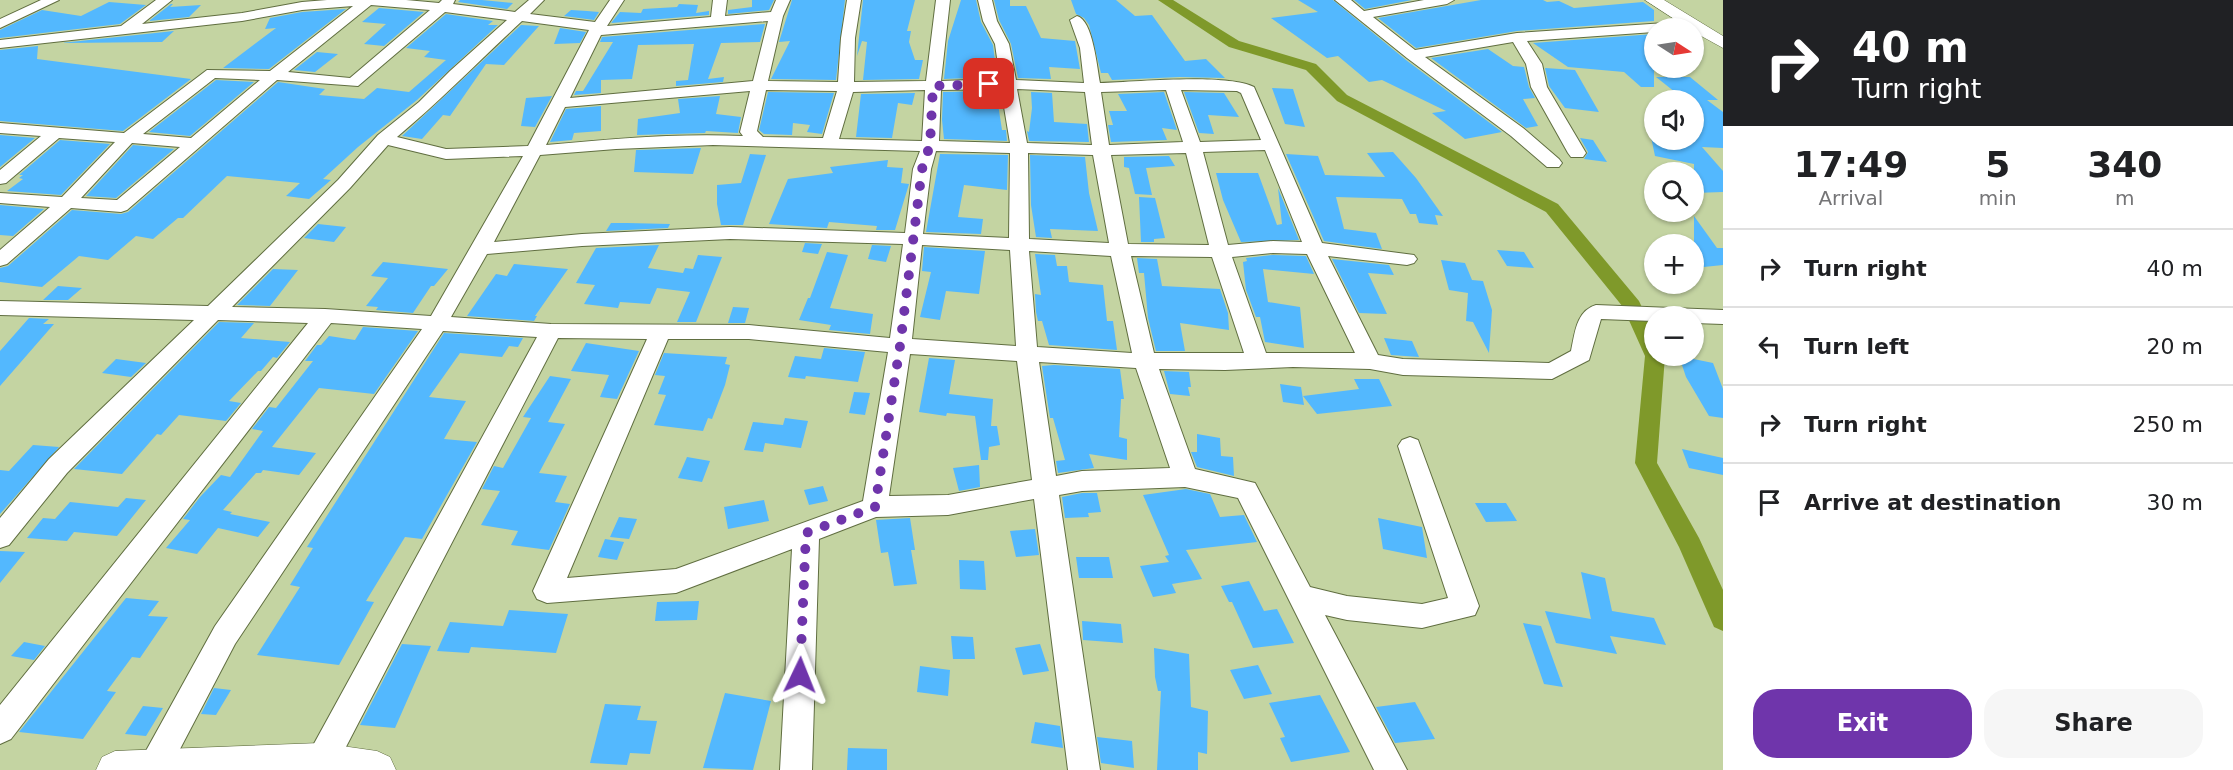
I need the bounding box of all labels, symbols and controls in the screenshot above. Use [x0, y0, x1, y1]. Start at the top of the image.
north arrow [1644, 18, 1704, 78]
map controls [1644, 18, 1704, 366]
text: 40 m [1852, 23, 1969, 72]
icon: right [1753, 24, 1831, 102]
pin [963, 58, 1014, 109]
icon: arrive [972, 67, 1005, 100]
text: Turn right [1852, 73, 1981, 104]
button: sound [1644, 90, 1704, 150]
text: 17:49 [1794, 144, 1908, 185]
text: 5 [1985, 144, 2010, 185]
text: 340 [2087, 144, 2162, 185]
button: search [1644, 162, 1704, 222]
text: Arrival [1818, 186, 1883, 210]
text: min [1979, 186, 2017, 210]
text: m [2115, 186, 2135, 210]
button: + [1644, 234, 1704, 294]
icon: right [1753, 252, 1786, 285]
text: Turn right [1804, 256, 1927, 281]
text: 40 m [2147, 256, 2203, 281]
button: − [1644, 306, 1704, 366]
icon: left [1753, 330, 1786, 363]
text: Turn left [1804, 334, 1909, 359]
text: 20 m [2147, 334, 2203, 359]
icon: right [1753, 408, 1786, 441]
text: Turn right [1804, 412, 1927, 437]
text: 250 m [2133, 412, 2203, 437]
icon: arrive [1753, 486, 1786, 519]
text: Arrive at destination [1804, 490, 2061, 515]
text: 30 m [2147, 490, 2203, 515]
position arrow [768, 643, 832, 707]
button: Exit [1753, 689, 1972, 758]
button: Share [1984, 689, 2203, 758]

